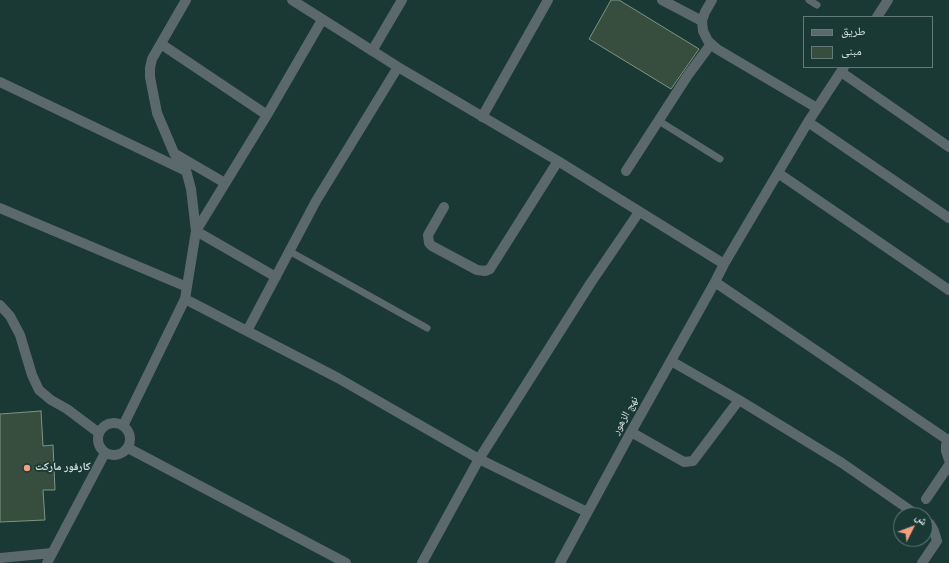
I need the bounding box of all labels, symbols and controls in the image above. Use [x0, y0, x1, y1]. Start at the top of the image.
legend [803, 16, 933, 68]
text: طريق [841, 24, 866, 40]
text: مبنى [841, 44, 862, 60]
street label: نهج الزهور [610, 395, 642, 437]
place label: كارفور ماركت [35, 461, 91, 475]
marker: كارفور ماركت [22, 463, 32, 473]
north arrow [893, 507, 933, 547]
text: ش [912, 511, 930, 529]

